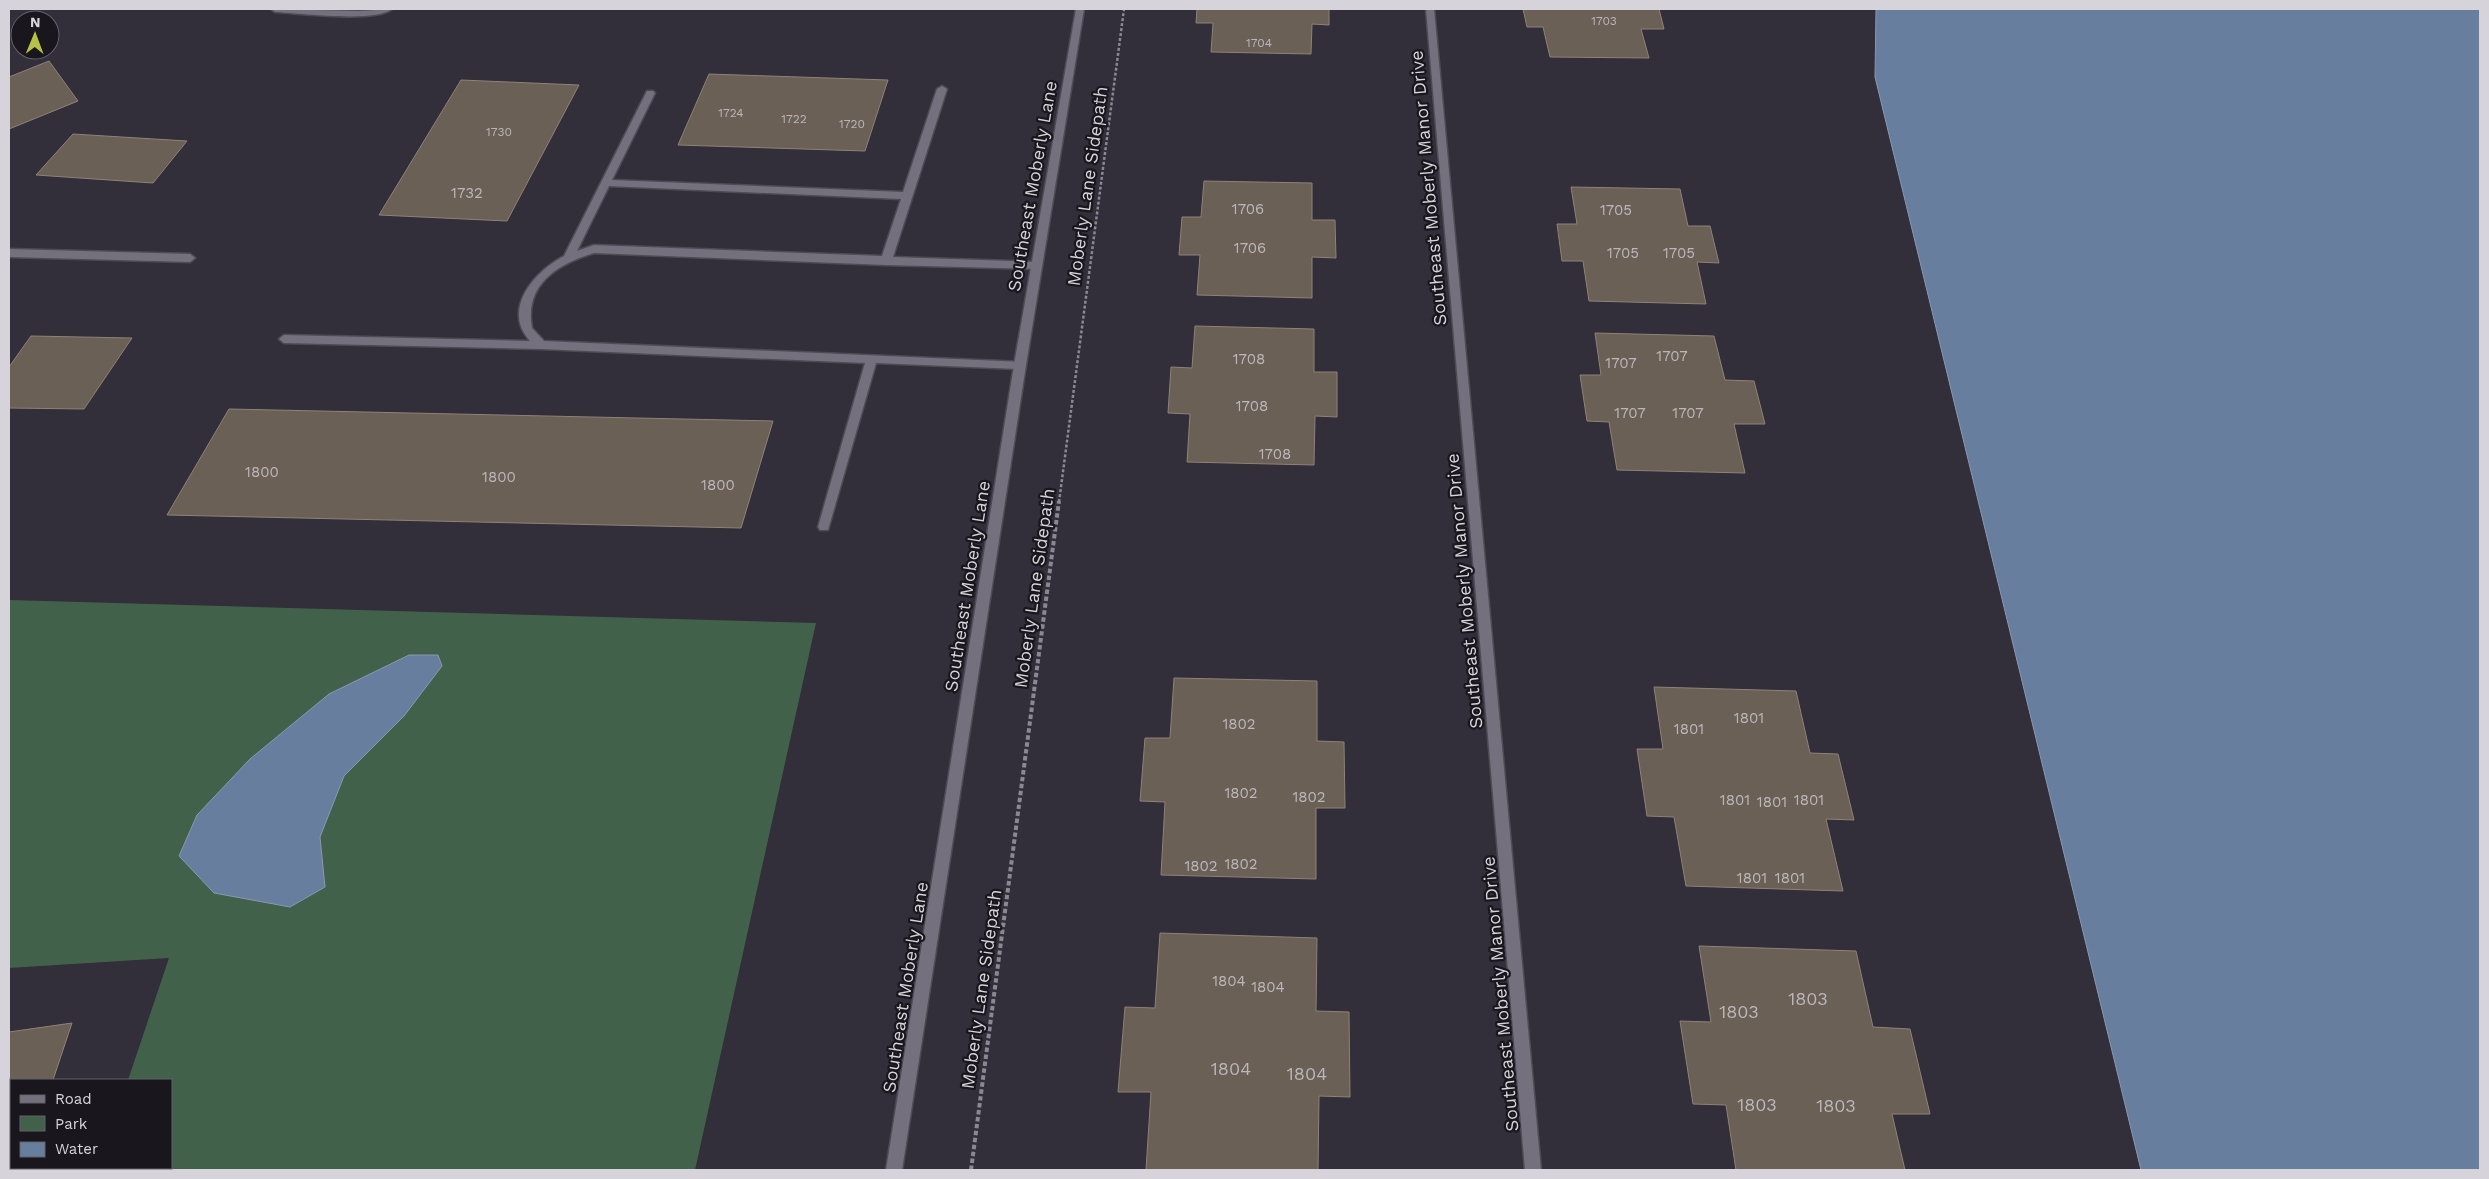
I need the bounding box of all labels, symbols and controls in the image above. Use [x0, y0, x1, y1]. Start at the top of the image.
north arrow [10, 10, 60, 60]
text: N [30, 14, 41, 30]
house number: 1703 [1591, 14, 1617, 28]
house number: 1704 [1246, 36, 1272, 50]
street label: Southeast Moberly Manor Drive [1406, 50, 1450, 326]
street label: Southeast Moberly Lane [1003, 79, 1061, 293]
street label: Moberly Lane Sidepath [1063, 85, 1111, 287]
house number: 1724 [718, 106, 744, 120]
house number: 1722 [781, 112, 807, 126]
house number: 1720 [839, 117, 865, 131]
house number: 1730 [486, 125, 512, 139]
house number: 1732 [451, 184, 483, 202]
house number: 1706 [1232, 200, 1264, 218]
house number: 1705 [1600, 201, 1632, 219]
house number: 1706 [1234, 239, 1266, 257]
house number: 1705 [1607, 244, 1639, 262]
house number: 1705 [1663, 244, 1695, 262]
house number: 1707 [1656, 347, 1688, 365]
house number: 1708 [1233, 350, 1265, 368]
house number: 1707 [1605, 354, 1637, 372]
house number: 1708 [1236, 397, 1268, 415]
house number: 1707 [1614, 404, 1646, 422]
house number: 1707 [1672, 404, 1704, 422]
house number: 1708 [1259, 445, 1291, 463]
street label: Southeast Moberly Manor Drive [1442, 453, 1486, 729]
house number: 1800 [245, 463, 279, 481]
house number: 1800 [482, 468, 516, 486]
house number: 1800 [701, 476, 735, 494]
street label: Southeast Moberly Lane [940, 479, 994, 693]
street label: Moberly Lane Sidepath [1010, 487, 1058, 689]
house number: 1801 [1734, 709, 1764, 727]
house number: 1802 [1222, 715, 1256, 733]
house number: 1801 [1674, 720, 1704, 738]
house number: 1802 [1224, 784, 1258, 802]
house number: 1802 [1292, 788, 1326, 806]
house number: 1801 [1720, 791, 1750, 809]
house number: 1801 [1794, 791, 1824, 809]
house number: 1801 [1757, 793, 1787, 811]
house number: 1802 [1224, 855, 1258, 873]
street label: Southeast Moberly Manor Drive [1478, 856, 1522, 1132]
house number: 1802 [1184, 857, 1218, 875]
house number: 1801 [1737, 869, 1767, 887]
house number: 1801 [1775, 869, 1805, 887]
street label: Southeast Moberly Lane [878, 880, 932, 1094]
street label: Moberly Lane Sidepath [957, 888, 1005, 1090]
house number: 1804 [1212, 972, 1246, 990]
house number: 1804 [1251, 978, 1285, 996]
house number: 1803 [1788, 988, 1828, 1009]
house number: 1803 [1719, 1001, 1759, 1022]
house number: 1804 [1211, 1058, 1251, 1079]
house number: 1804 [1287, 1063, 1327, 1084]
legend [10, 1079, 172, 1169]
text: Road [55, 1090, 92, 1108]
house number: 1803 [1737, 1094, 1777, 1115]
house number: 1803 [1816, 1095, 1856, 1116]
text: Park [55, 1115, 88, 1133]
text: Water [55, 1140, 98, 1158]

